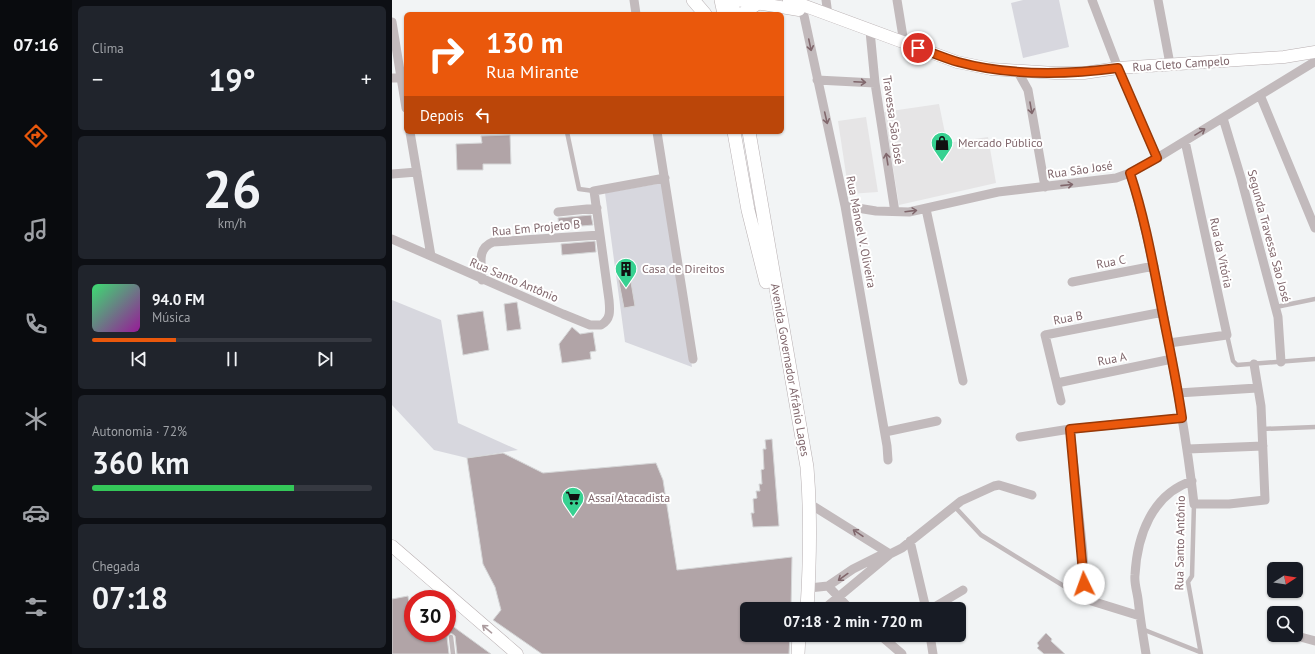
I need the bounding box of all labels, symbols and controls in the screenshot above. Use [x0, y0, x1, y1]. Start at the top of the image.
text: 130 m [486, 24, 563, 61]
icon: right [420, 28, 472, 80]
pin [901, 31, 935, 65]
text: 07:16 [13, 33, 59, 56]
icon: arrive [907, 37, 929, 59]
one-way arrow [806, 39, 814, 52]
text: Clima [92, 40, 124, 57]
street label: Rua Cleto Campelo [1132, 53, 1230, 74]
text: 19° [208, 60, 256, 99]
text: Rua Mirante [486, 60, 579, 83]
text: − [92, 65, 103, 93]
text: + [361, 65, 372, 93]
street label: Travessa São José [880, 75, 907, 165]
one-way arrow [853, 79, 866, 86]
one-way arrow [1027, 101, 1035, 114]
icon: left [472, 104, 494, 126]
text: Depois [420, 106, 464, 125]
one-way arrow [822, 111, 830, 124]
icon: directions [22, 122, 50, 150]
one-way arrow [1194, 128, 1205, 136]
shop icon: Mercado Público [929, 130, 955, 163]
place label: Mercado Público [958, 135, 1043, 150]
one-way arrow [883, 153, 891, 166]
text: 26 [203, 155, 261, 222]
street label: Rua São José [1046, 158, 1113, 182]
street label: Segunda Travessa São José [1245, 168, 1294, 304]
street label: Rua Manoel V. Oliveira [843, 175, 880, 289]
one-way arrow [1060, 181, 1073, 189]
one-way arrow [904, 207, 917, 215]
text: km/h [218, 215, 246, 232]
icon: music [22, 216, 50, 244]
street label: Rua Em Projeto B [491, 216, 581, 239]
street label: Rua da Vitória [1207, 216, 1236, 289]
street label: Rua C [1095, 251, 1127, 272]
street label: Rua Santo Antônio [468, 254, 561, 305]
building icon: Casa de Direitos [613, 256, 639, 289]
place label: Casa de Direitos [642, 261, 724, 276]
street label: Avenida Governador Afrânio Lages [768, 282, 813, 458]
text: 94.0 FM [152, 290, 205, 309]
street label: Rua B [1052, 307, 1084, 328]
text: Música [152, 309, 191, 326]
icon: phone [22, 310, 50, 338]
icon: previous [128, 348, 150, 370]
icon: pause [221, 348, 243, 370]
icon: next [314, 348, 336, 370]
street label: Rua A [1096, 348, 1128, 369]
icon: climate [22, 405, 50, 433]
text: Autonomia · 72% [92, 423, 187, 440]
text: 360 km [92, 443, 190, 482]
supermarket icon: Assaí Atacadista [560, 485, 586, 518]
place label: Assaí Atacadista [588, 490, 670, 505]
street label: Rua Santo Antônio [1171, 495, 1188, 591]
icon: car [22, 499, 50, 527]
one-way arrow [852, 529, 863, 537]
text: Chegada [92, 558, 140, 575]
north arrow [1267, 562, 1303, 598]
map controls [1267, 562, 1303, 642]
position arrow [1063, 563, 1105, 605]
one-way arrow [837, 572, 848, 581]
text: 07:18 [92, 578, 168, 617]
speed limit sign: 30 [404, 590, 456, 642]
icon: filters [22, 593, 50, 621]
button: search [1267, 606, 1303, 642]
text: 07:18 · 2 min · 720 m [784, 612, 922, 631]
one-way arrow [482, 625, 493, 634]

